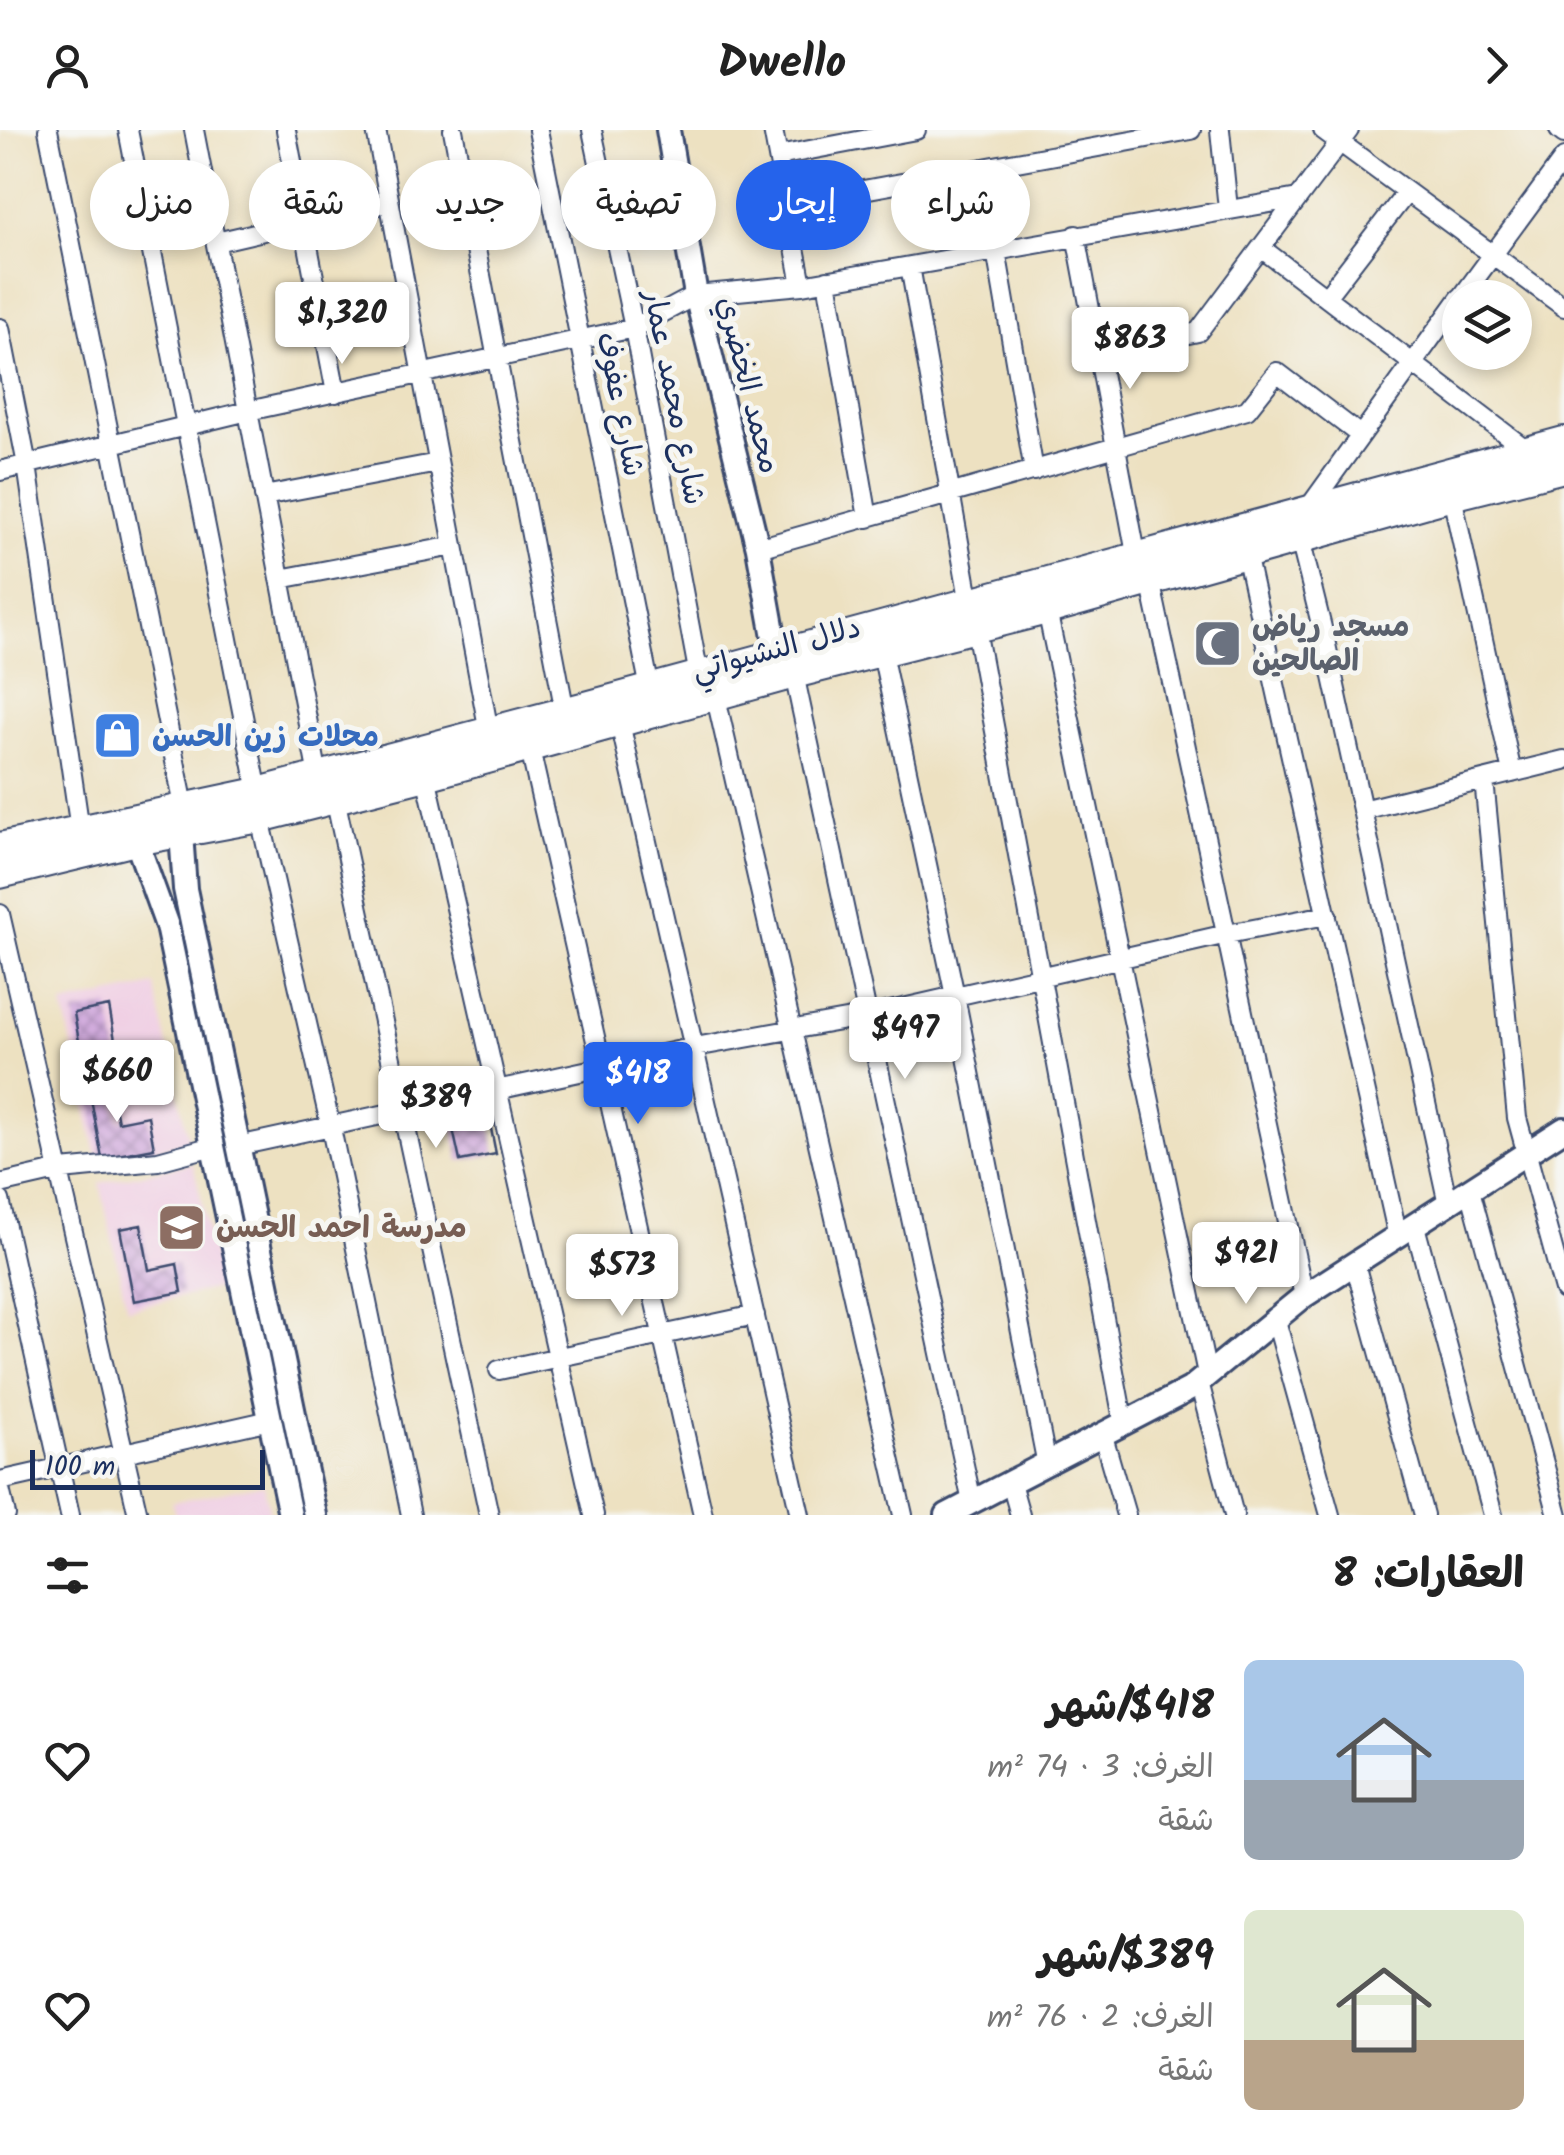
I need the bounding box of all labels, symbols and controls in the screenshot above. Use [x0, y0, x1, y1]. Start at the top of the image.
text: Dwello [718, 29, 846, 101]
icon: person [40, 38, 95, 93]
icon: forward [1469, 38, 1524, 93]
chip: منزل [90, 160, 229, 250]
chip: شقة [249, 160, 380, 250]
chip: جديد [400, 160, 541, 250]
chip: تصفية [561, 160, 716, 250]
chip: إيجار [736, 160, 871, 250]
chip: شراء [891, 160, 1030, 250]
map controls [1442, 280, 1532, 370]
button: layers [1442, 280, 1532, 370]
pin: $1,320 [261, 282, 423, 367]
street label: شارع محمد عمار [628, 285, 717, 509]
text: $1,320 [297, 289, 387, 340]
street label: محمد الخضري [702, 292, 792, 479]
pin: $863 [1071, 307, 1189, 392]
text: $863 [1094, 314, 1166, 365]
street label: شارع عفوف [582, 328, 657, 481]
street label: دلال النشيواتي [687, 604, 866, 696]
place label: مسجد رياض الصالحين [1252, 604, 1409, 686]
mosque icon: مسجد رياض الصالحين [1191, 617, 1243, 669]
shop icon: محلات زين الحسن [91, 710, 143, 762]
place label: محلات زين الحسن [152, 714, 379, 762]
pin: $497 [846, 997, 964, 1082]
text: $497 [871, 1004, 939, 1055]
pin: $660 [58, 1040, 176, 1125]
pin: $418 [579, 1042, 697, 1127]
text: $660 [82, 1047, 152, 1098]
text: $418 [606, 1049, 670, 1100]
pin: $389 [377, 1066, 495, 1151]
text: $389 [400, 1073, 472, 1124]
school or university icon: مدرسة احمد الحسن [155, 1201, 207, 1253]
place label: مدرسة احمد الحسن [216, 1205, 467, 1253]
pin: $921 [1187, 1222, 1305, 1307]
text: $921 [1214, 1229, 1278, 1280]
pin: $573 [563, 1234, 681, 1319]
text: $573 [588, 1241, 656, 1292]
scale bar [30, 1445, 265, 1490]
text: 100 m [45, 1445, 115, 1490]
text: العقارات: 8 [1332, 1542, 1524, 1609]
icon: filters [40, 1548, 95, 1603]
text: $418/شهر [1047, 1674, 1214, 1741]
icon: home [1324, 1700, 1444, 1820]
icon: heart [40, 1733, 95, 1788]
text: الغرف: 3 · 74 m² [987, 1743, 1214, 1794]
text: شقة [1158, 1796, 1214, 1847]
text: $389/شهر [1038, 1924, 1214, 1991]
icon: home [1324, 1950, 1444, 2070]
icon: heart [40, 1983, 95, 2038]
text: الغرف: 2 · 76 m² [987, 1993, 1214, 2044]
text: شقة [1158, 2046, 1214, 2097]

